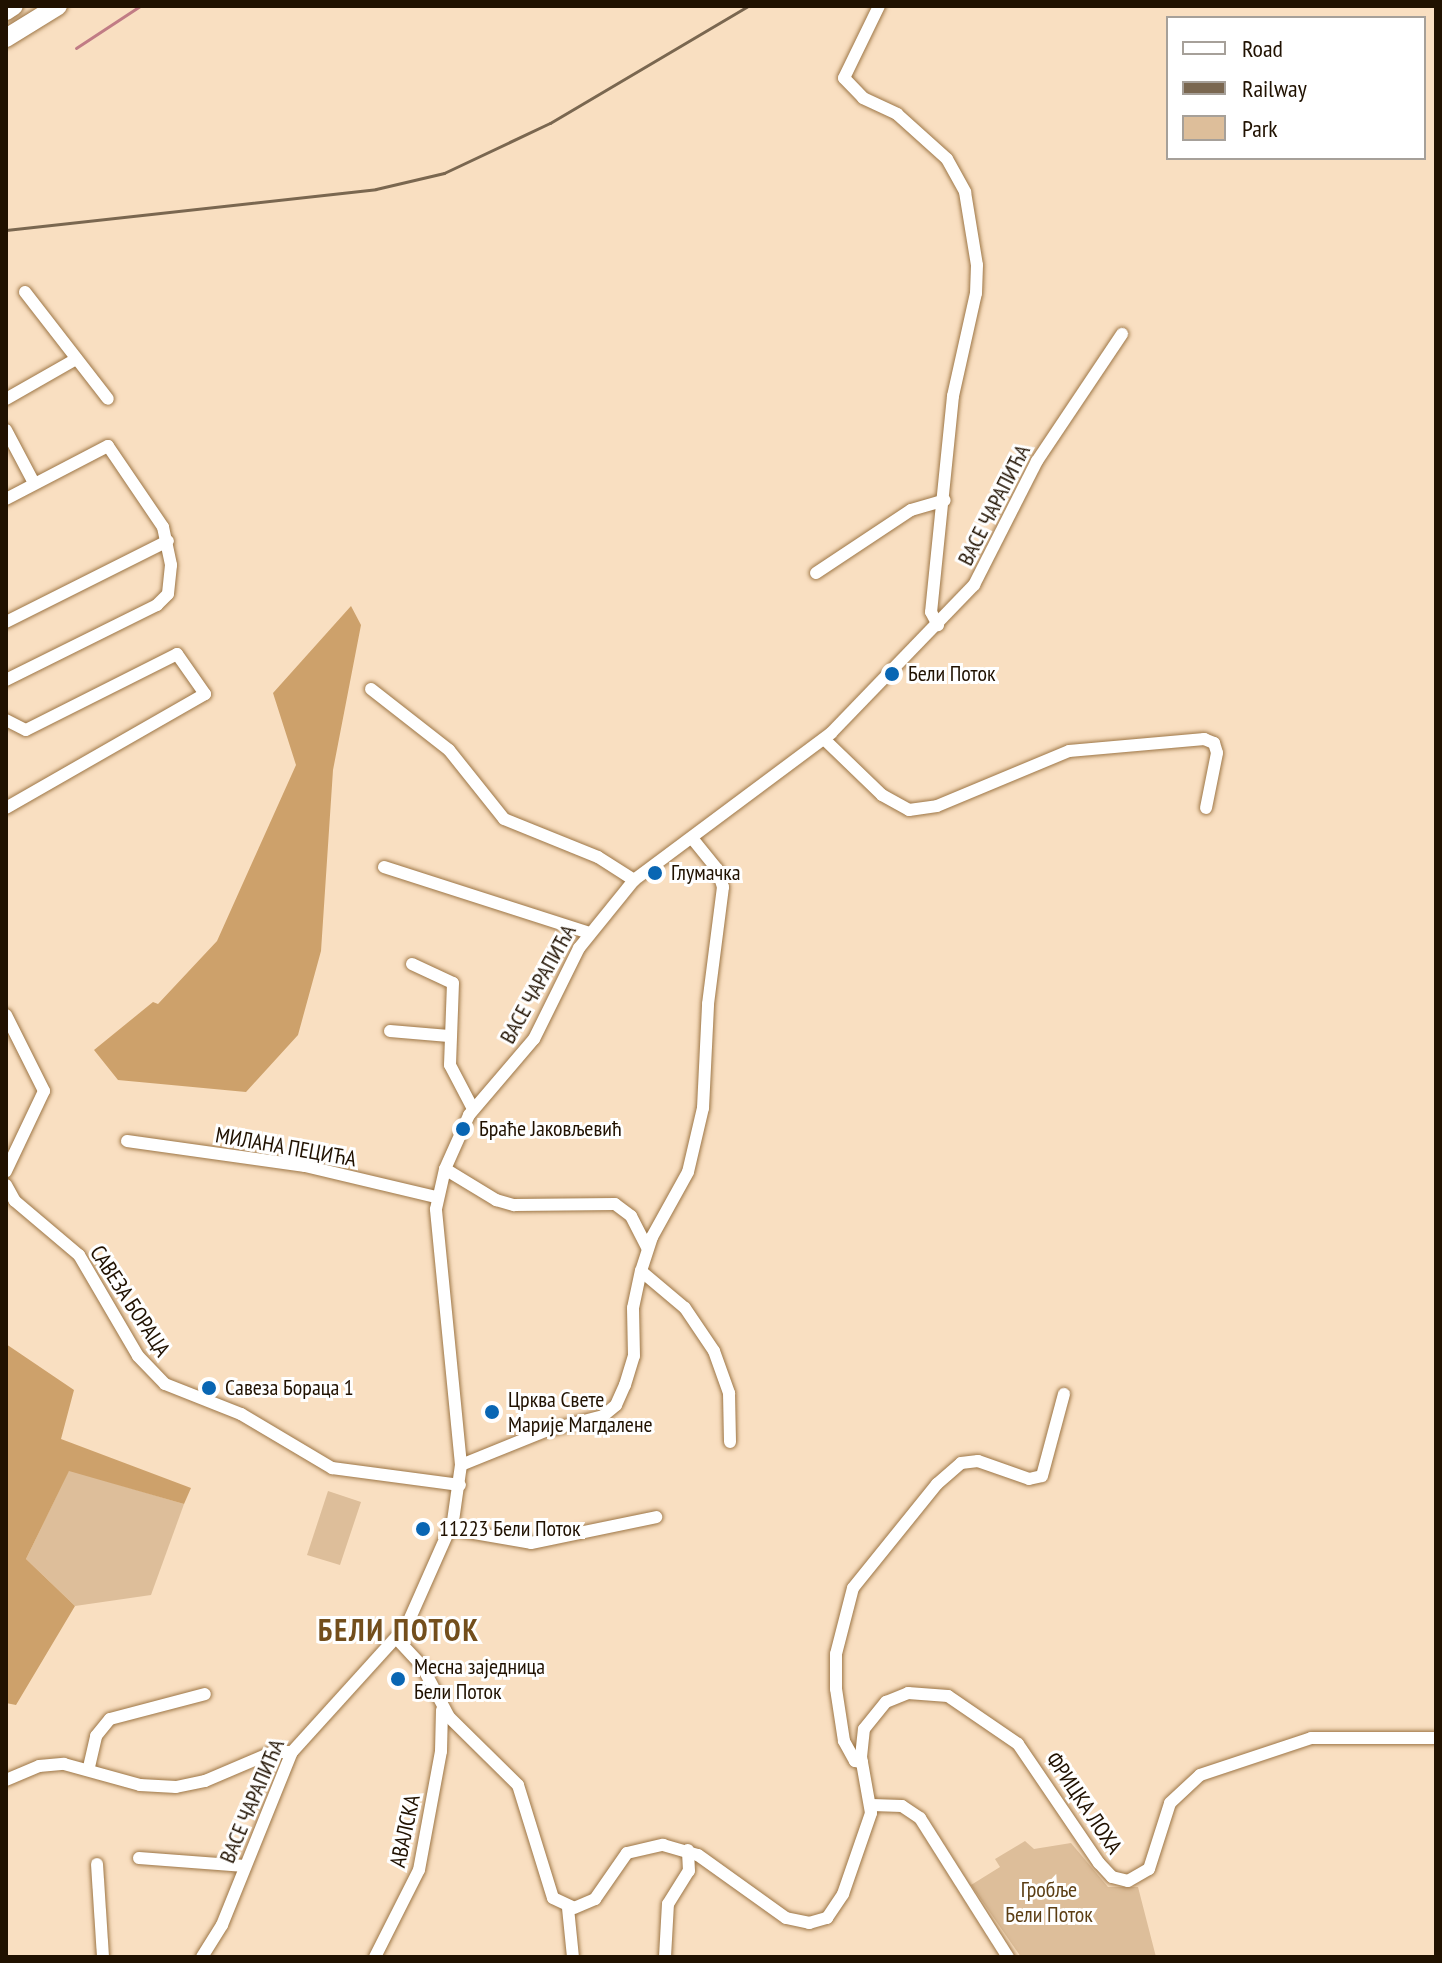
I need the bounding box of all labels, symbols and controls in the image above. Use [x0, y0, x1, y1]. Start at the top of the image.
legend [1166, 16, 1426, 160]
text: Road [1242, 33, 1283, 64]
text: Railway [1242, 73, 1307, 104]
text: Park [1242, 113, 1278, 144]
street label: ВАСЕ ЧАРАПИЋА [952, 440, 1036, 570]
place label: Бели Поток [908, 661, 995, 687]
marker: Бели Поток [883, 665, 901, 683]
place label: Глумачка [671, 860, 741, 886]
marker: Глумачка [646, 864, 664, 882]
street label: ВАСЕ ЧАРАПИЋА [494, 920, 582, 1048]
place label: Браће Јаковљевић [479, 1116, 622, 1142]
marker: Браће Јаковљевић [454, 1120, 472, 1138]
street label: МИЛАНА ПЕЦИЋА [213, 1122, 359, 1172]
street label: САВЕЗА БОРАЦА [84, 1240, 176, 1362]
place label: Савеза Бораца 1 [225, 1375, 354, 1401]
marker: Савеза Бораца 1 [200, 1379, 218, 1397]
place label: Црква Свете Марије Магдалене [508, 1386, 653, 1438]
marker: Црква Свете Марије Магдалене [483, 1403, 501, 1421]
place label: 11223 Бели Поток [439, 1516, 581, 1542]
marker: 11223 Бели Поток [414, 1520, 432, 1538]
district label: БЕЛИ ПОТОК [318, 1612, 480, 1648]
place label: Месна заједница Бели Поток [414, 1653, 545, 1704]
marker: Месна заједница Бели Поток [389, 1670, 407, 1688]
street label: ВАСЕ ЧАРАПИЋА [214, 1735, 290, 1867]
street label: ФРИЦКА ЛОХА [1040, 1747, 1128, 1859]
street label: АВАЛСКА [384, 1792, 426, 1870]
park label: Гробље Бели Поток [1005, 1876, 1093, 1928]

